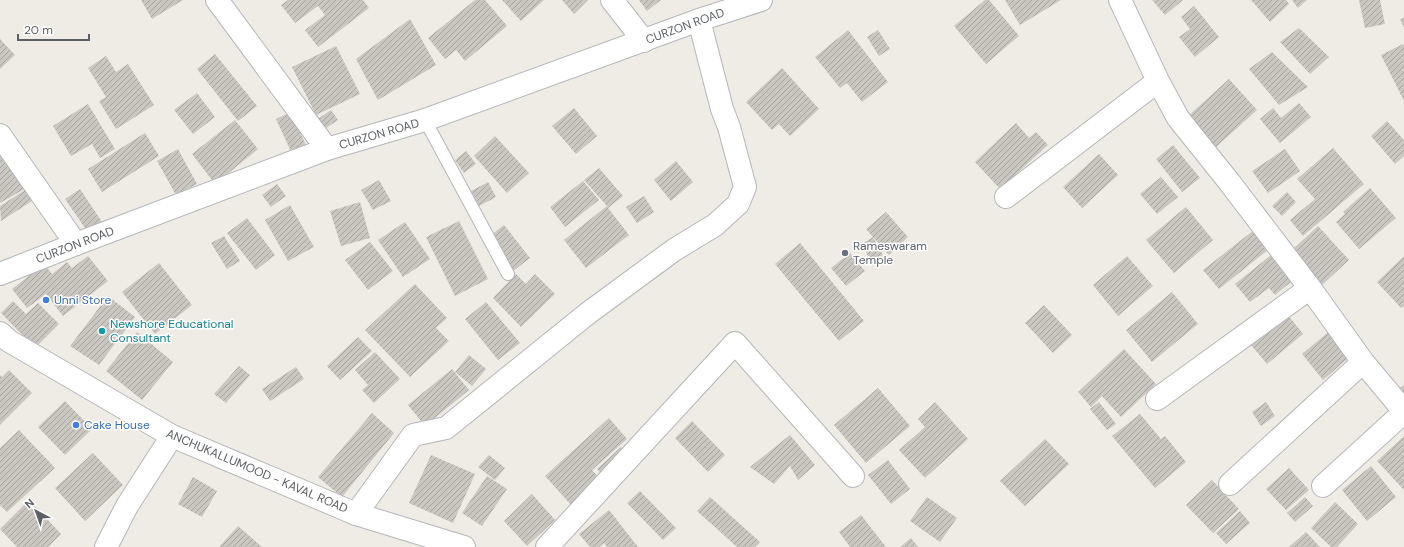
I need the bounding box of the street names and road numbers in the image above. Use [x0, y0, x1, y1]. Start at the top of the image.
street label: CURZON ROAD [643, 4, 727, 48]
street label: CURZON ROAD [337, 115, 421, 153]
street label: CURZON ROAD [34, 223, 116, 267]
street label: ANCHUKALLUMOOD - KAVAL ROAD [164, 425, 350, 517]

